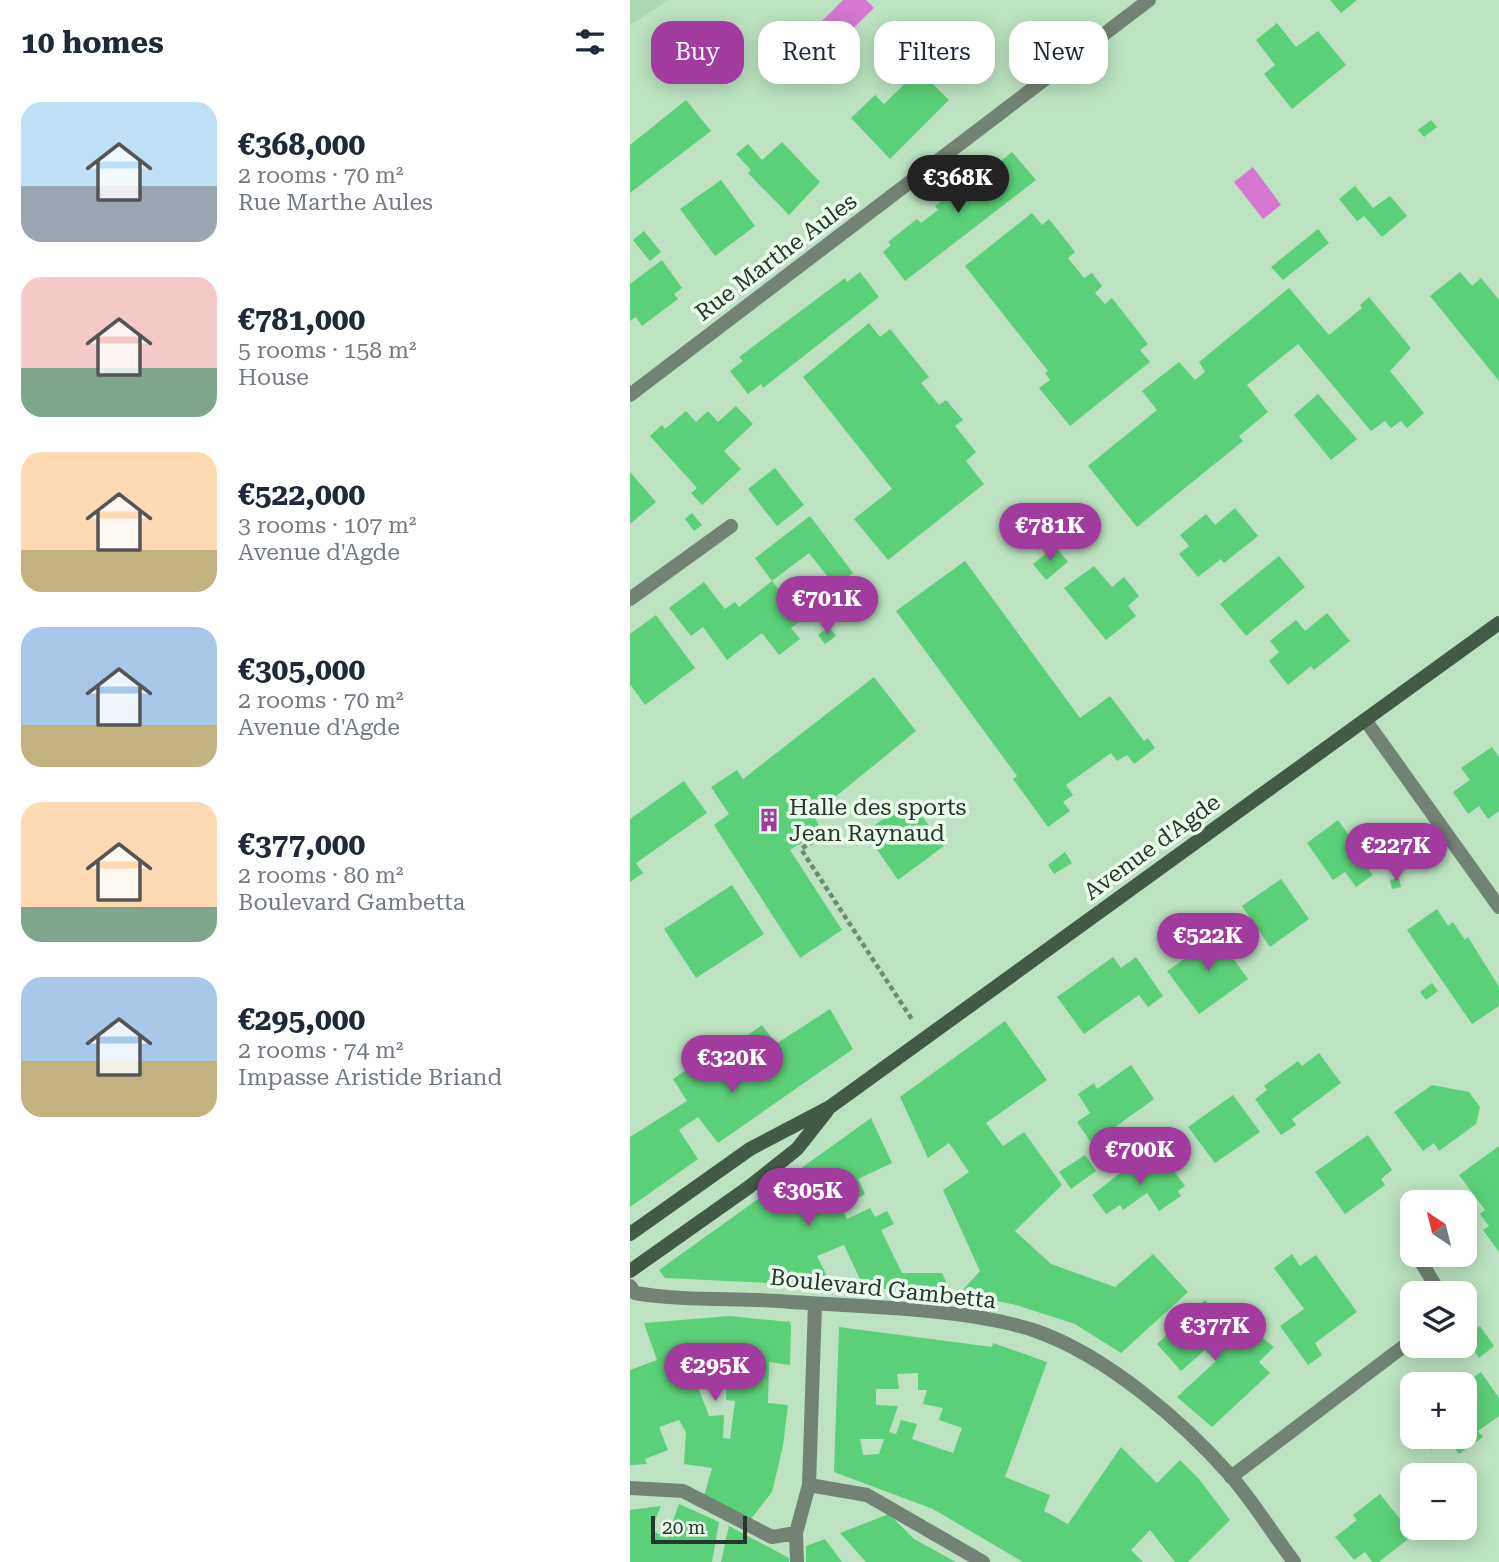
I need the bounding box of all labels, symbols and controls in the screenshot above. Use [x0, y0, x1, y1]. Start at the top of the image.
chip: Buy [651, 21, 744, 84]
chip: Rent [758, 21, 860, 84]
chip: Filters [874, 21, 995, 84]
chip: New [1009, 21, 1108, 84]
icon: filters [571, 23, 609, 61]
text: 10 homes [21, 25, 164, 60]
text: €368,000 [238, 127, 365, 162]
icon: home [77, 130, 161, 214]
pin: €368K [909, 156, 1007, 215]
text: 2 rooms · 70 m² [238, 162, 404, 189]
text: €368K [923, 164, 993, 191]
street label: Rue Marthe Aules [690, 187, 862, 326]
text: Rue Marthe Aules [238, 189, 433, 216]
text: €781,000 [238, 302, 365, 337]
icon: home [77, 305, 161, 389]
text: 5 rooms · 158 m² [238, 337, 416, 364]
text: House [238, 364, 309, 391]
text: €522,000 [238, 477, 365, 512]
icon: home [77, 480, 161, 564]
pin: €781K [1001, 504, 1099, 563]
text: 3 rooms · 107 m² [238, 512, 416, 539]
text: €781K [1015, 512, 1085, 539]
text: Avenue d'Agde [238, 539, 400, 566]
pin: €701K [778, 576, 876, 636]
text: €701K [792, 585, 862, 612]
text: €305,000 [238, 652, 365, 687]
icon: home [77, 655, 161, 739]
text: 2 rooms · 70 m² [238, 687, 404, 714]
text: Avenue d'Agde [238, 714, 400, 741]
street label: Avenue d'Agde [1079, 788, 1225, 906]
place label: Halle des sports Jean Raynaud [789, 794, 967, 847]
building icon: Halle des sports Jean Raynaud [755, 806, 783, 834]
pin: €227K [1347, 824, 1445, 883]
text: €377,000 [238, 827, 365, 862]
icon: home [77, 830, 161, 914]
text: €227K [1361, 832, 1431, 859]
text: 2 rooms · 80 m² [238, 862, 404, 889]
text: Boulevard Gambetta [238, 889, 465, 916]
pin: €522K [1159, 914, 1257, 973]
text: €522K [1173, 922, 1243, 949]
text: €295,000 [238, 1002, 365, 1037]
icon: home [77, 1005, 161, 1089]
pin: €320K [683, 1036, 781, 1095]
text: 2 rooms · 74 m² [238, 1037, 404, 1064]
text: €320K [697, 1044, 767, 1071]
text: Impasse Aristide Briand [238, 1064, 502, 1091]
pin: €700K [1091, 1128, 1189, 1187]
text: €700K [1105, 1136, 1175, 1163]
pin: €305K [759, 1168, 857, 1228]
text: €305K [773, 1177, 843, 1204]
north arrow [1400, 1190, 1477, 1267]
map controls [1400, 1190, 1477, 1540]
street label: Boulevard Gambetta [769, 1264, 998, 1314]
button: layers [1400, 1281, 1477, 1358]
pin: €377K [1166, 1304, 1264, 1363]
text: €377K [1180, 1312, 1250, 1339]
pin: €295K [666, 1344, 764, 1403]
text: €295K [680, 1352, 750, 1379]
button: + [1400, 1372, 1477, 1449]
button: − [1400, 1463, 1477, 1540]
scale bar [651, 1513, 747, 1545]
text: 20 m [662, 1516, 705, 1539]

